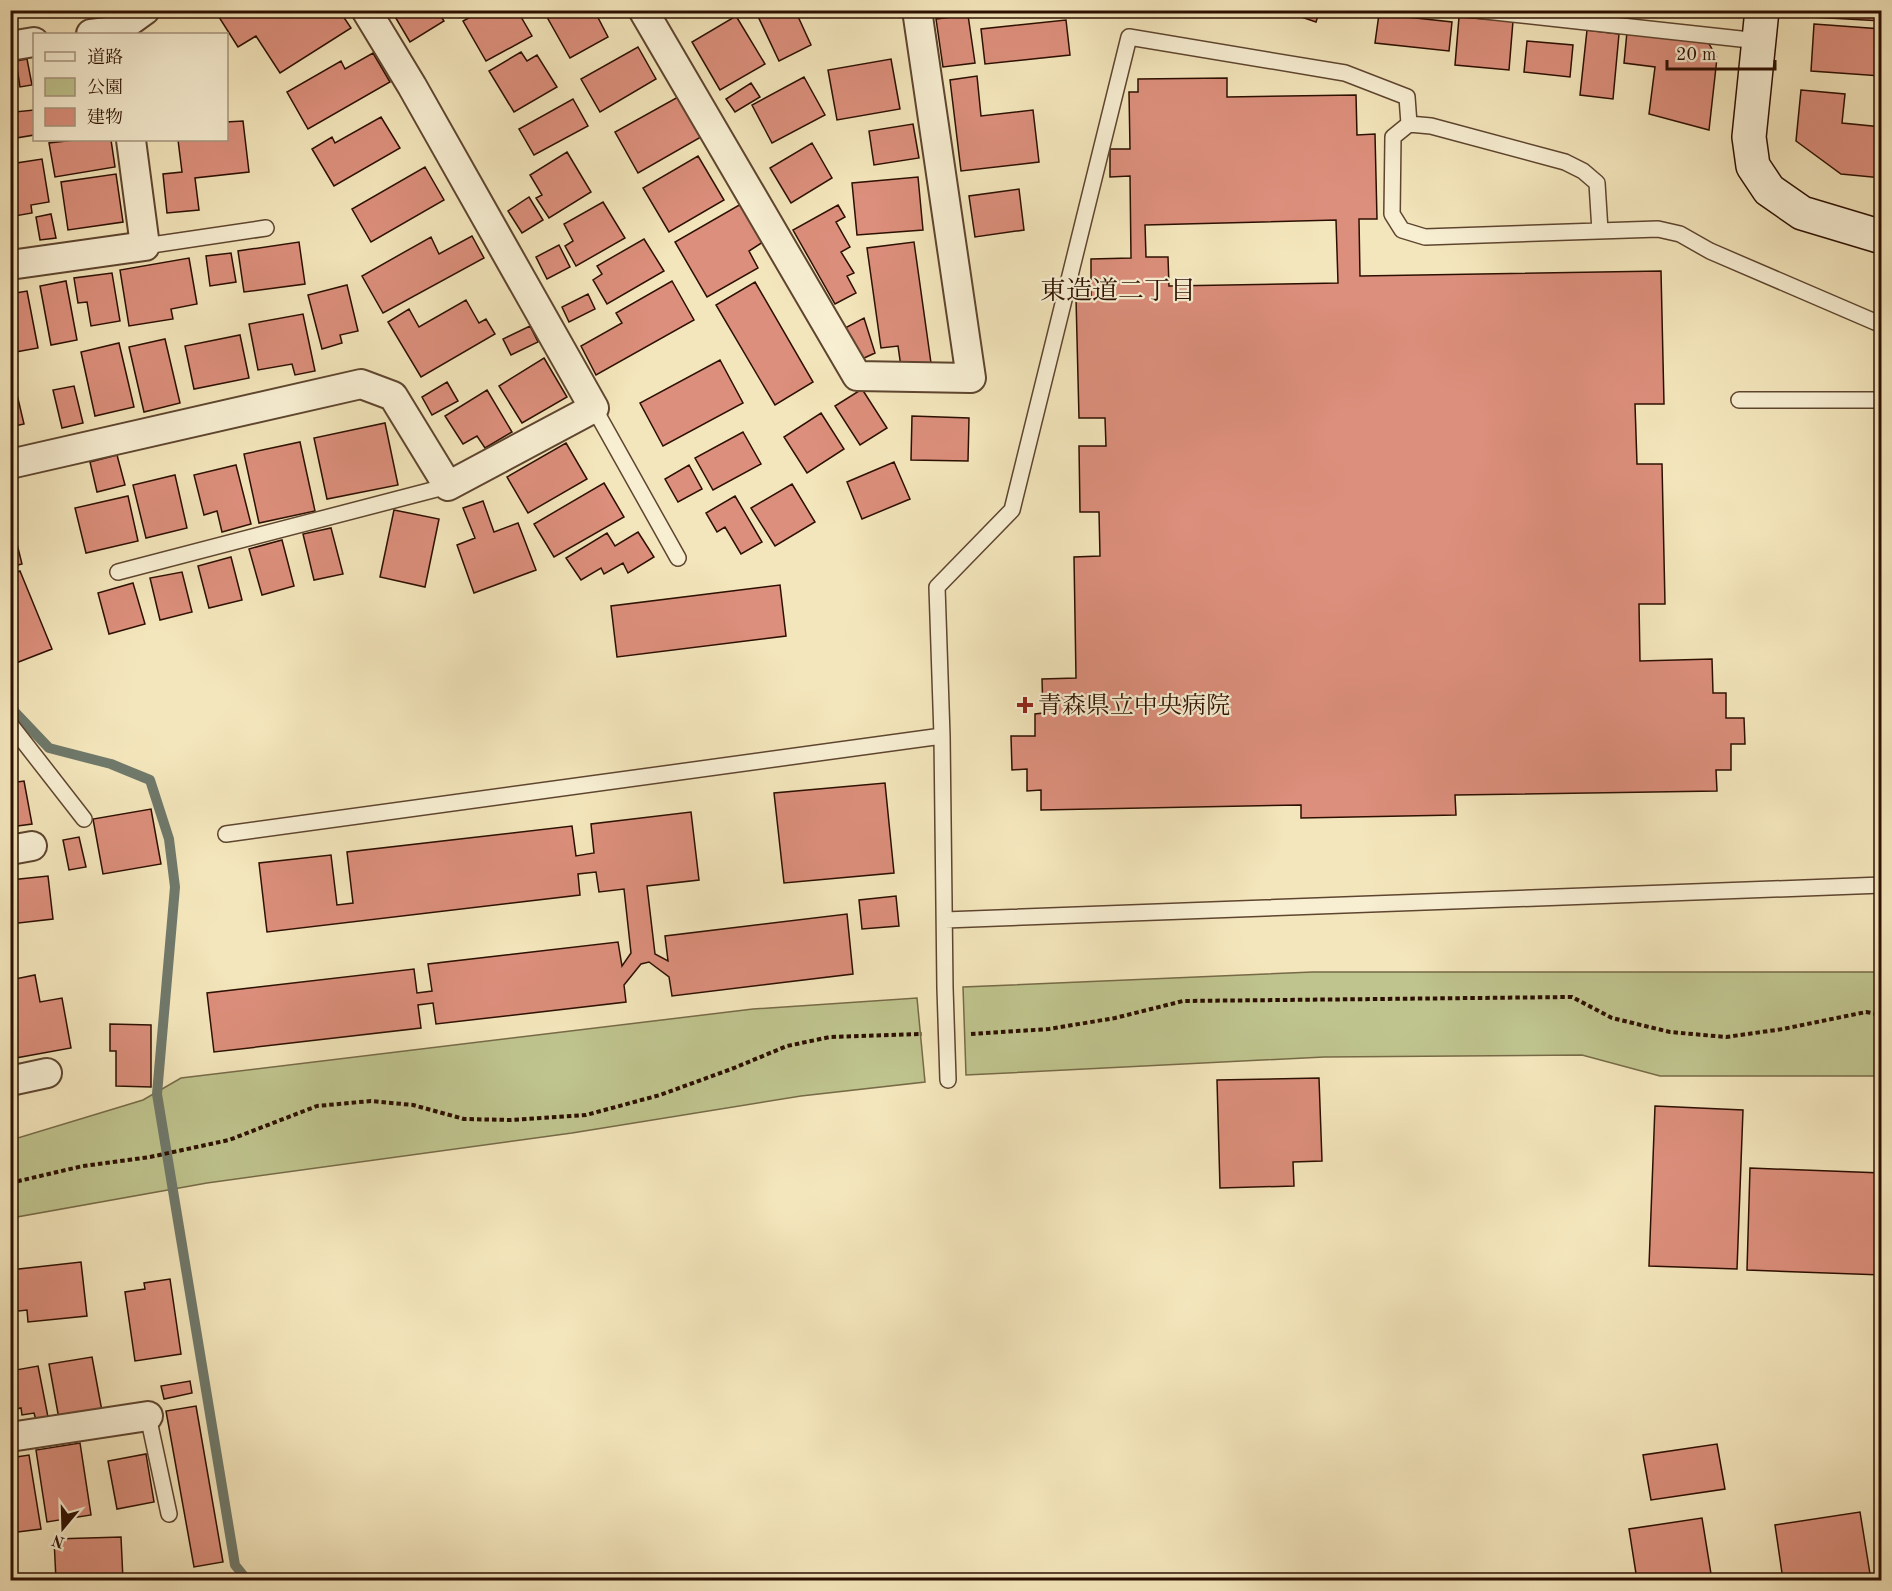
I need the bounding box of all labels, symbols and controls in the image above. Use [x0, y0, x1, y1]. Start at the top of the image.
legend [33, 33, 228, 141]
scale bar [1667, 33, 1775, 71]
text: 20 m [1676, 46, 1716, 64]
text: 道路 [87, 47, 123, 67]
text: 公園 [87, 78, 123, 97]
text: 建物 [87, 107, 123, 127]
district label: 東造道二丁目 [1040, 277, 1196, 305]
place label: 青森県立中央病院 [1038, 692, 1230, 719]
marker: 青森県立中央病院 [1016, 696, 1034, 714]
north arrow [33, 1498, 93, 1558]
text: N [50, 1530, 67, 1550]

